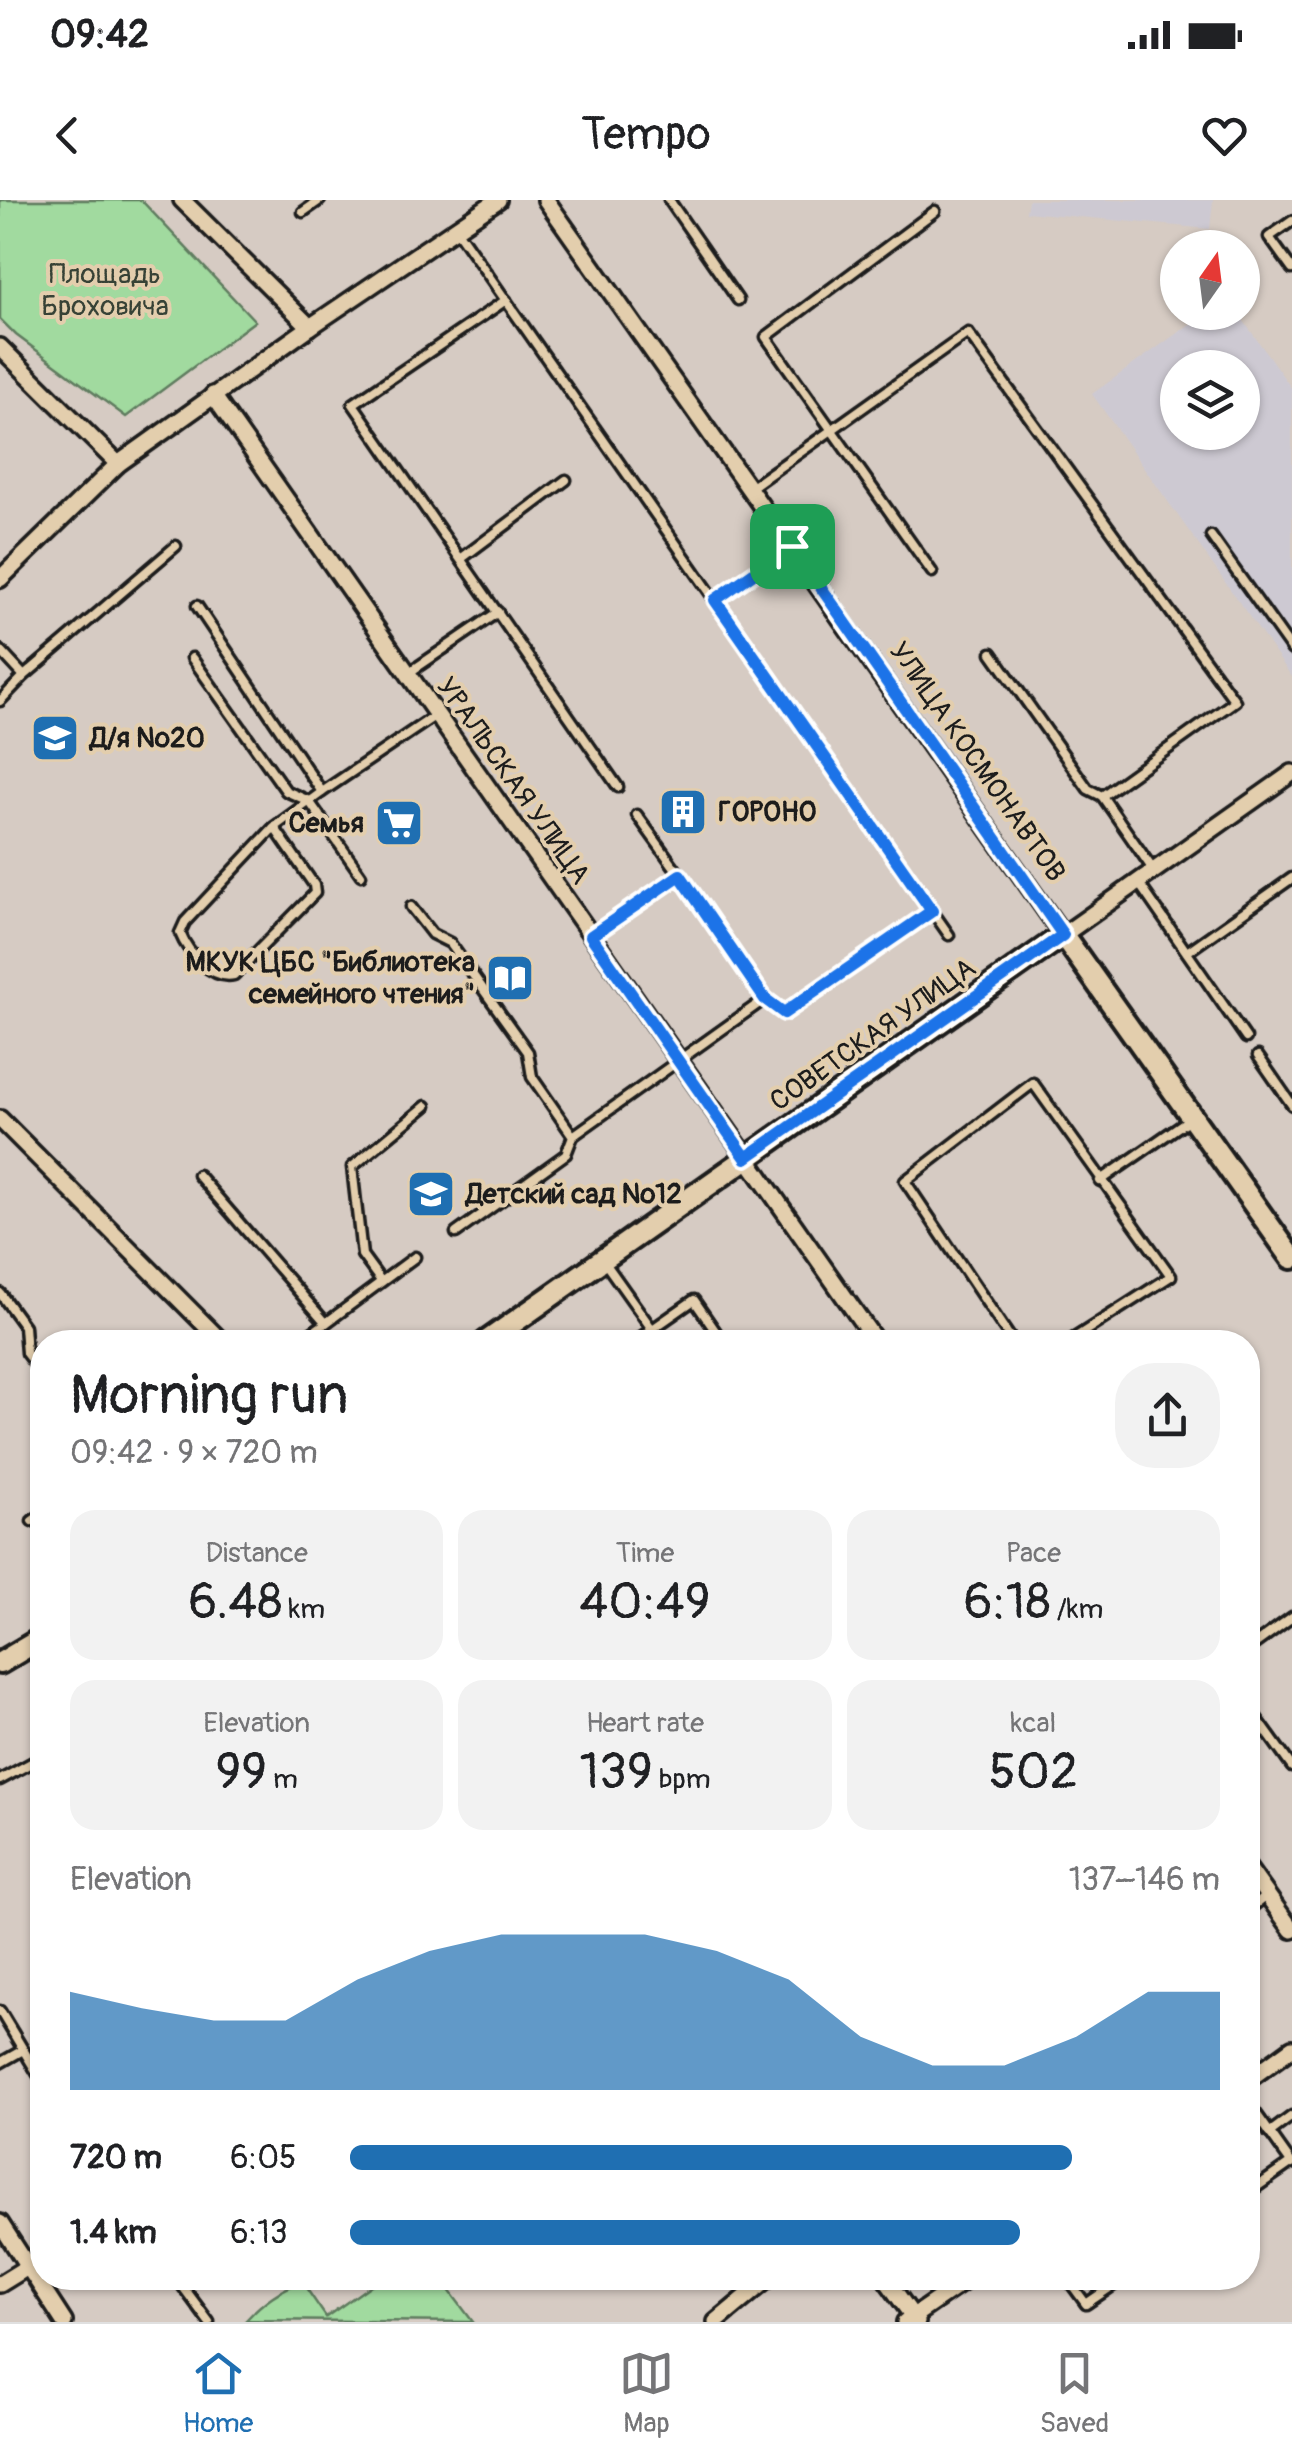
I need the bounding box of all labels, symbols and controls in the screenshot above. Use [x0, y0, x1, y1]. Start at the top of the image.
text: 09:42 [50, 11, 149, 59]
text: Tempo [581, 107, 711, 163]
icon: back [40, 108, 95, 163]
icon: heart [1197, 108, 1252, 163]
north arrow [1160, 230, 1260, 330]
map controls [1160, 230, 1260, 450]
park label: Площадь Броховича [41, 257, 169, 324]
button: layers [1160, 350, 1260, 450]
pin [750, 504, 835, 589]
icon: arrive [765, 519, 820, 574]
street label: УЛИЦА КОСМОНАВТОВ [881, 635, 1073, 889]
street label: УРАЛЬСКАЯ УЛИЦА [428, 671, 598, 891]
school or university icon: Д/я №20 [29, 712, 81, 764]
place label: Д/я №20 [88, 721, 205, 756]
building icon: ГОРОНО [657, 786, 709, 838]
place label: ГОРОНО [718, 795, 817, 830]
supermarket icon: Семья [373, 797, 425, 849]
place label: Семья [288, 806, 364, 841]
place label: МКУК ЦБС "Библиотека семейного чтения" [186, 945, 475, 1012]
street label: СОВЕТСКАЯ УЛИЦА [763, 951, 983, 1119]
library icon: МКУК ЦБС "Библиотека семейного чтения" [484, 952, 536, 1004]
school or university icon: Детский сад №12 [405, 1168, 457, 1220]
place label: Детский сад №12 [464, 1177, 682, 1212]
text: Morning run [70, 1361, 348, 1430]
button: share [1115, 1363, 1220, 1468]
text: 09:42 · 9 × 720 m [70, 1433, 318, 1473]
text: Distance [205, 1536, 308, 1571]
text: Time [616, 1536, 674, 1571]
text: Pace [1006, 1536, 1061, 1571]
text: 6.48 [188, 1571, 282, 1634]
text: 40:49 [579, 1571, 711, 1634]
text: 6:18 [963, 1571, 1051, 1634]
text: km [282, 1592, 325, 1627]
text: /km [1051, 1592, 1103, 1627]
text: Elevation [203, 1706, 310, 1741]
text: Heart rate [586, 1706, 704, 1741]
text: kcal [1011, 1706, 1056, 1741]
text: 99 [215, 1741, 267, 1804]
text: 139 [579, 1741, 653, 1804]
text: 502 [989, 1741, 1078, 1804]
text: m [267, 1762, 298, 1797]
text: bpm [653, 1762, 711, 1797]
text: Elevation [70, 1860, 192, 1900]
text: 137–146 m [1069, 1860, 1220, 1900]
text: 720 m [70, 2138, 162, 2178]
text: 6:05 [230, 2138, 296, 2178]
text: 1.4 km [70, 2213, 157, 2253]
text: 6:13 [230, 2213, 288, 2253]
tab: Home [183, 2346, 253, 2441]
tab: Map [619, 2346, 674, 2441]
tab: Saved [1040, 2346, 1109, 2441]

